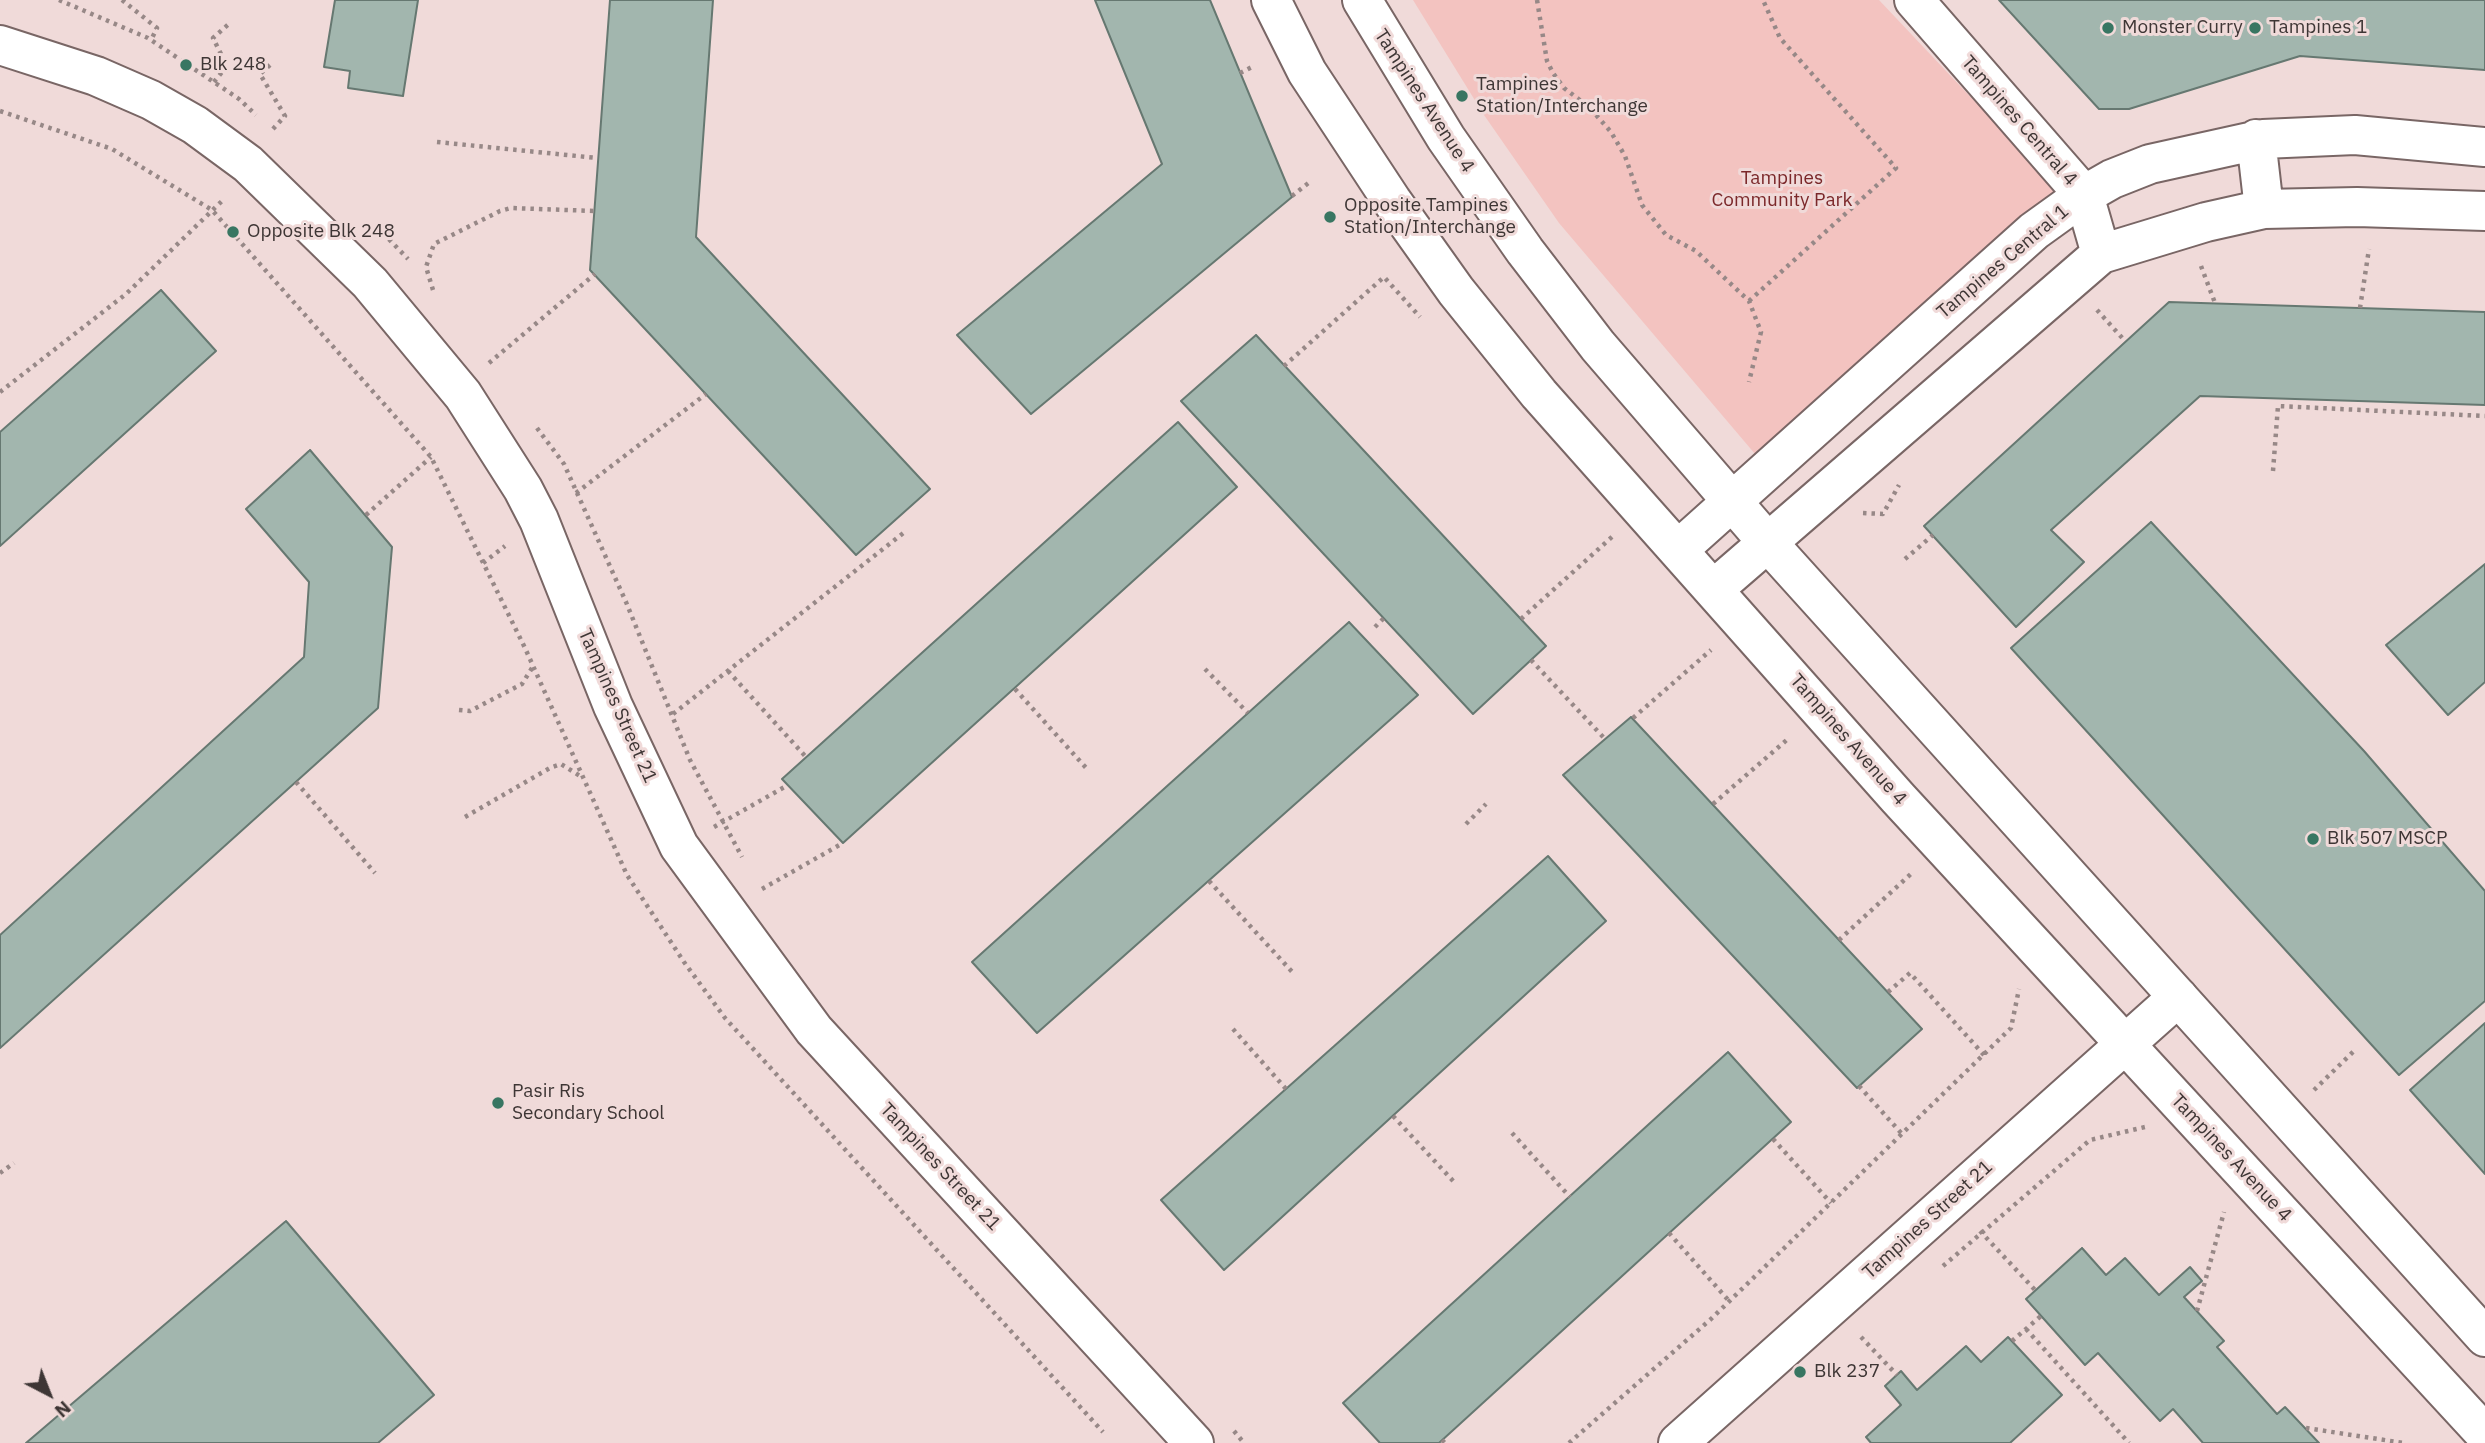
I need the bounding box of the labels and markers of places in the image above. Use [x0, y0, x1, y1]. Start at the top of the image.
place label: Monster Curry [2122, 17, 2243, 39]
place label: Tampines 1 [2269, 17, 2367, 39]
marker: Monster Curry [2100, 20, 2116, 36]
marker: Tampines 1 [2247, 20, 2263, 36]
place label: Blk 248 [200, 54, 266, 76]
marker: Blk 248 [178, 57, 194, 73]
place label: Tampines Station/Interchange [1476, 74, 1648, 118]
marker: Tampines Station/Interchange [1454, 88, 1470, 104]
place label: Opposite Tampines Station/Interchange [1344, 195, 1516, 239]
marker: Opposite Tampines Station/Interchange [1322, 209, 1338, 225]
place label: Opposite Blk 248 [247, 221, 395, 243]
marker: Opposite Blk 248 [225, 224, 241, 240]
place label: Blk 507 MSCP [2327, 828, 2448, 850]
marker: Blk 507 MSCP [2305, 831, 2321, 847]
place label: Pasir Ris Secondary School [512, 1081, 664, 1125]
marker: Pasir Ris Secondary School [490, 1095, 506, 1111]
place label: Blk 237 [1814, 1361, 1880, 1383]
marker: Blk 237 [1792, 1364, 1808, 1380]

